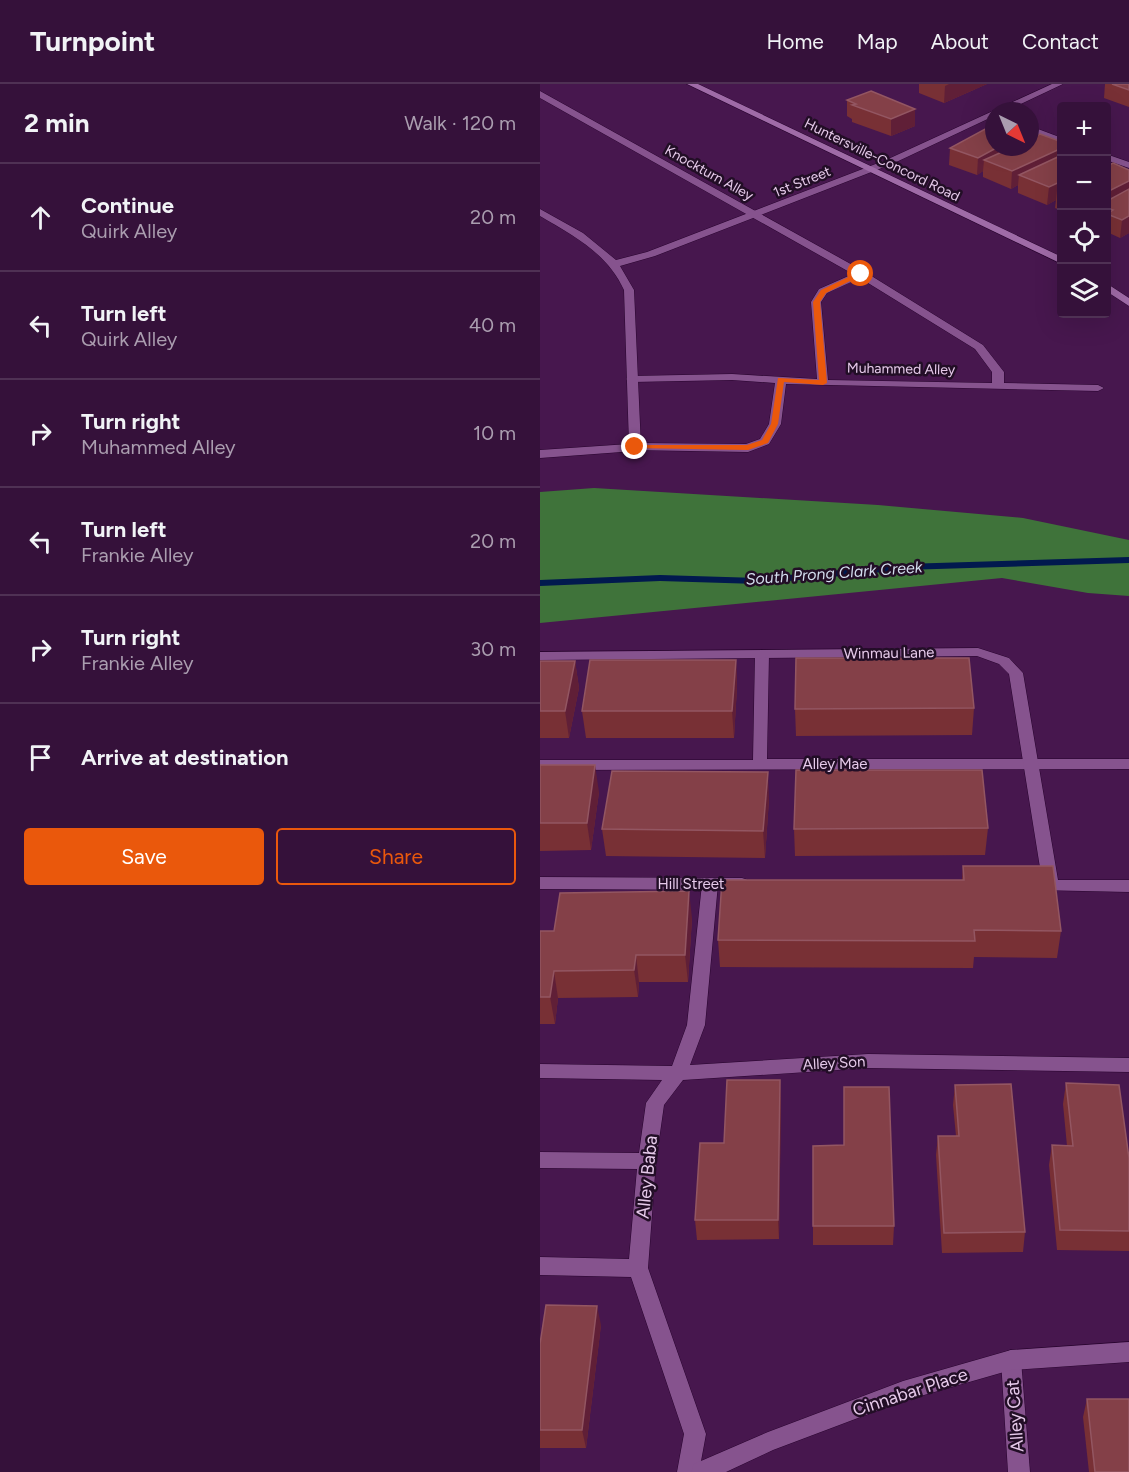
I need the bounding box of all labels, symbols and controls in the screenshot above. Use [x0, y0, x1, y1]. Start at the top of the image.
text: Turnpoint [30, 24, 155, 58]
text: Home [767, 29, 824, 54]
text: Map [857, 29, 898, 54]
text: About [931, 29, 989, 54]
text: Contact [1022, 29, 1099, 54]
north arrow [985, 102, 1039, 156]
map controls [1057, 102, 1111, 318]
button: + [1057, 102, 1111, 156]
text: 2 min [24, 107, 90, 139]
text: Walk · 120 m [404, 111, 516, 135]
street label: Huntersville-Concord Road [802, 115, 962, 205]
street label: Knockturn Alley [662, 142, 757, 205]
button: − [1057, 156, 1111, 210]
street label: 1st Street [771, 163, 833, 201]
text: Continue [81, 192, 174, 219]
icon: ahead [24, 201, 57, 234]
text: 20 m [470, 205, 516, 229]
button: locate [1057, 210, 1111, 264]
text: Quirk Alley [81, 219, 177, 243]
route start [847, 260, 873, 286]
button: layers [1057, 264, 1111, 318]
text: Turn left [81, 300, 167, 327]
icon: left [24, 309, 57, 342]
text: 40 m [469, 313, 516, 337]
text: Quirk Alley [81, 327, 177, 351]
street label: Muhammed Alley [847, 360, 956, 378]
text: Turn right [81, 408, 180, 435]
icon: right [24, 417, 57, 450]
text: 10 m [473, 421, 516, 445]
route end [621, 433, 647, 459]
text: Muhammed Alley [81, 435, 236, 459]
text: Turn left [81, 516, 167, 543]
icon: left [24, 525, 57, 558]
text: 20 m [470, 529, 516, 553]
text: Frankie Alley [81, 543, 194, 567]
water label: South Prong Clark Creek [745, 557, 924, 589]
text: Turn right [81, 624, 180, 651]
icon: right [24, 633, 57, 666]
text: 30 m [470, 637, 516, 661]
street label: Winmau Lane [843, 643, 935, 663]
text: Frankie Alley [81, 651, 194, 675]
icon: arrive [24, 741, 57, 774]
text: Arrive at destination [81, 744, 289, 771]
street label: Alley Mae [803, 755, 867, 773]
button: Save [24, 828, 264, 885]
button: Share [276, 828, 516, 885]
street label: Hill Street [657, 875, 725, 893]
street label: Alley Son [802, 1052, 866, 1074]
street label: Alley Baba [632, 1134, 662, 1220]
street label: Cinnabar Place [850, 1363, 971, 1421]
street label: Alley Cat [1001, 1379, 1029, 1453]

